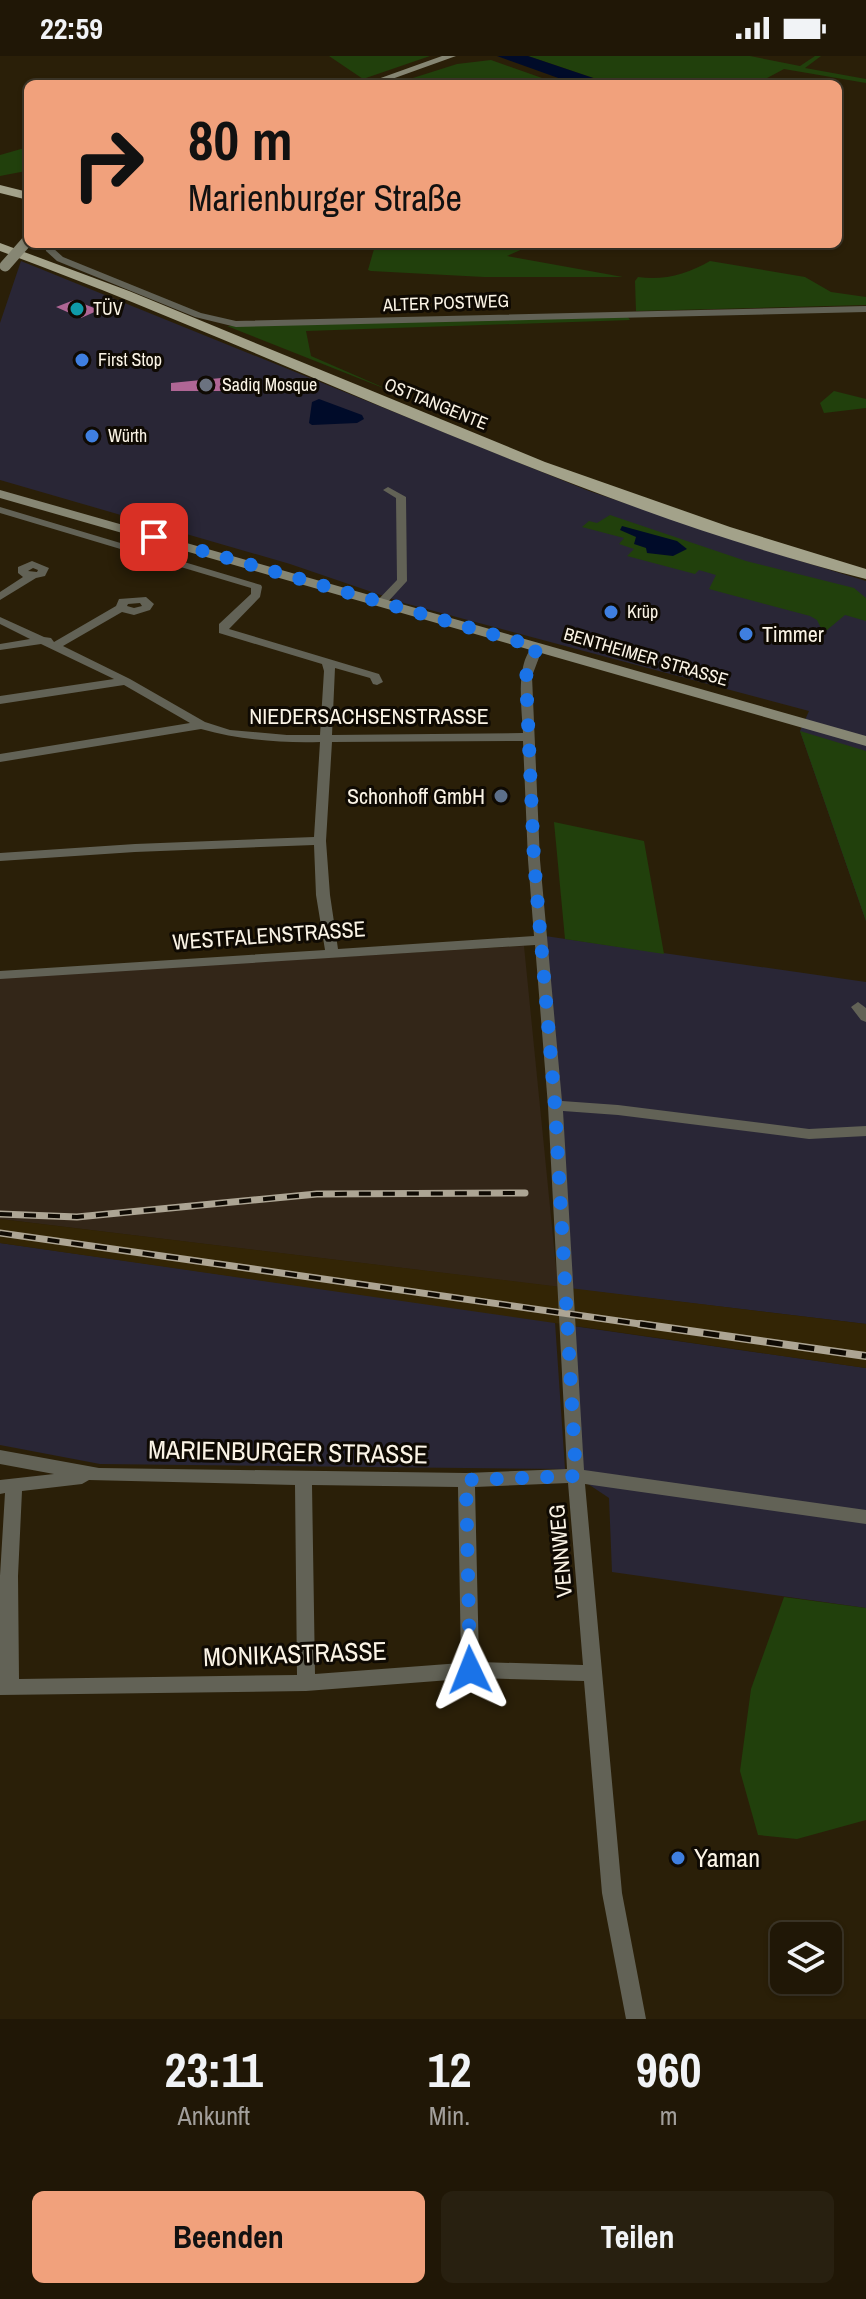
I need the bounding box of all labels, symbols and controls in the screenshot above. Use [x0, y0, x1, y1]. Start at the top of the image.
text: 22:59 [40, 8, 103, 48]
text: 80 m [188, 102, 293, 177]
icon: right [56, 112, 160, 216]
text: Marienburger Straße [188, 174, 462, 222]
street label: ALTER POSTWEG [382, 288, 509, 317]
place label: TÜV [93, 296, 123, 321]
marker: TÜV [68, 300, 86, 318]
place label: First Stop [98, 347, 162, 372]
marker: First Stop [73, 351, 91, 369]
street label: OSTTANGENTE [381, 371, 492, 436]
place label: Sadiq Mosque [222, 372, 317, 397]
marker: Sadiq Mosque [197, 376, 215, 394]
place label: Würth [108, 423, 147, 448]
marker: Würth [83, 427, 101, 445]
pin [120, 503, 188, 571]
icon: arrive [132, 515, 176, 559]
place label: Krüp [627, 599, 658, 624]
marker: Krüp [602, 603, 620, 621]
place label: Timmer [762, 619, 824, 649]
street label: BENTHEIMER STRASSE [561, 621, 731, 692]
marker: Timmer [737, 625, 755, 643]
street label: NIEDERSACHSENSTRASSE [249, 701, 489, 731]
place label: Schonhoff GmbH [347, 781, 485, 811]
marker: Schonhoff GmbH [492, 787, 510, 805]
street label: WESTFALENSTRASSE [171, 913, 367, 957]
street label: MARIENBURGER STRASSE [148, 1432, 428, 1471]
street label: VENNWEG [541, 1503, 579, 1599]
position arrow [428, 1628, 512, 1712]
street label: MONIKASTRASSE [203, 1633, 387, 1674]
place label: Yaman [694, 1840, 760, 1875]
marker: Yaman [669, 1849, 687, 1867]
map controls [770, 1922, 842, 1994]
button: layers [770, 1922, 842, 1994]
text: 23:11 [165, 2037, 263, 2102]
text: 12 [428, 2037, 471, 2102]
text: 960 [636, 2037, 701, 2102]
text: Ankunft [178, 2098, 250, 2133]
text: Min. [429, 2098, 470, 2133]
text: m [660, 2098, 678, 2133]
button: Beenden [32, 2191, 425, 2283]
button: Teilen [441, 2191, 834, 2283]

